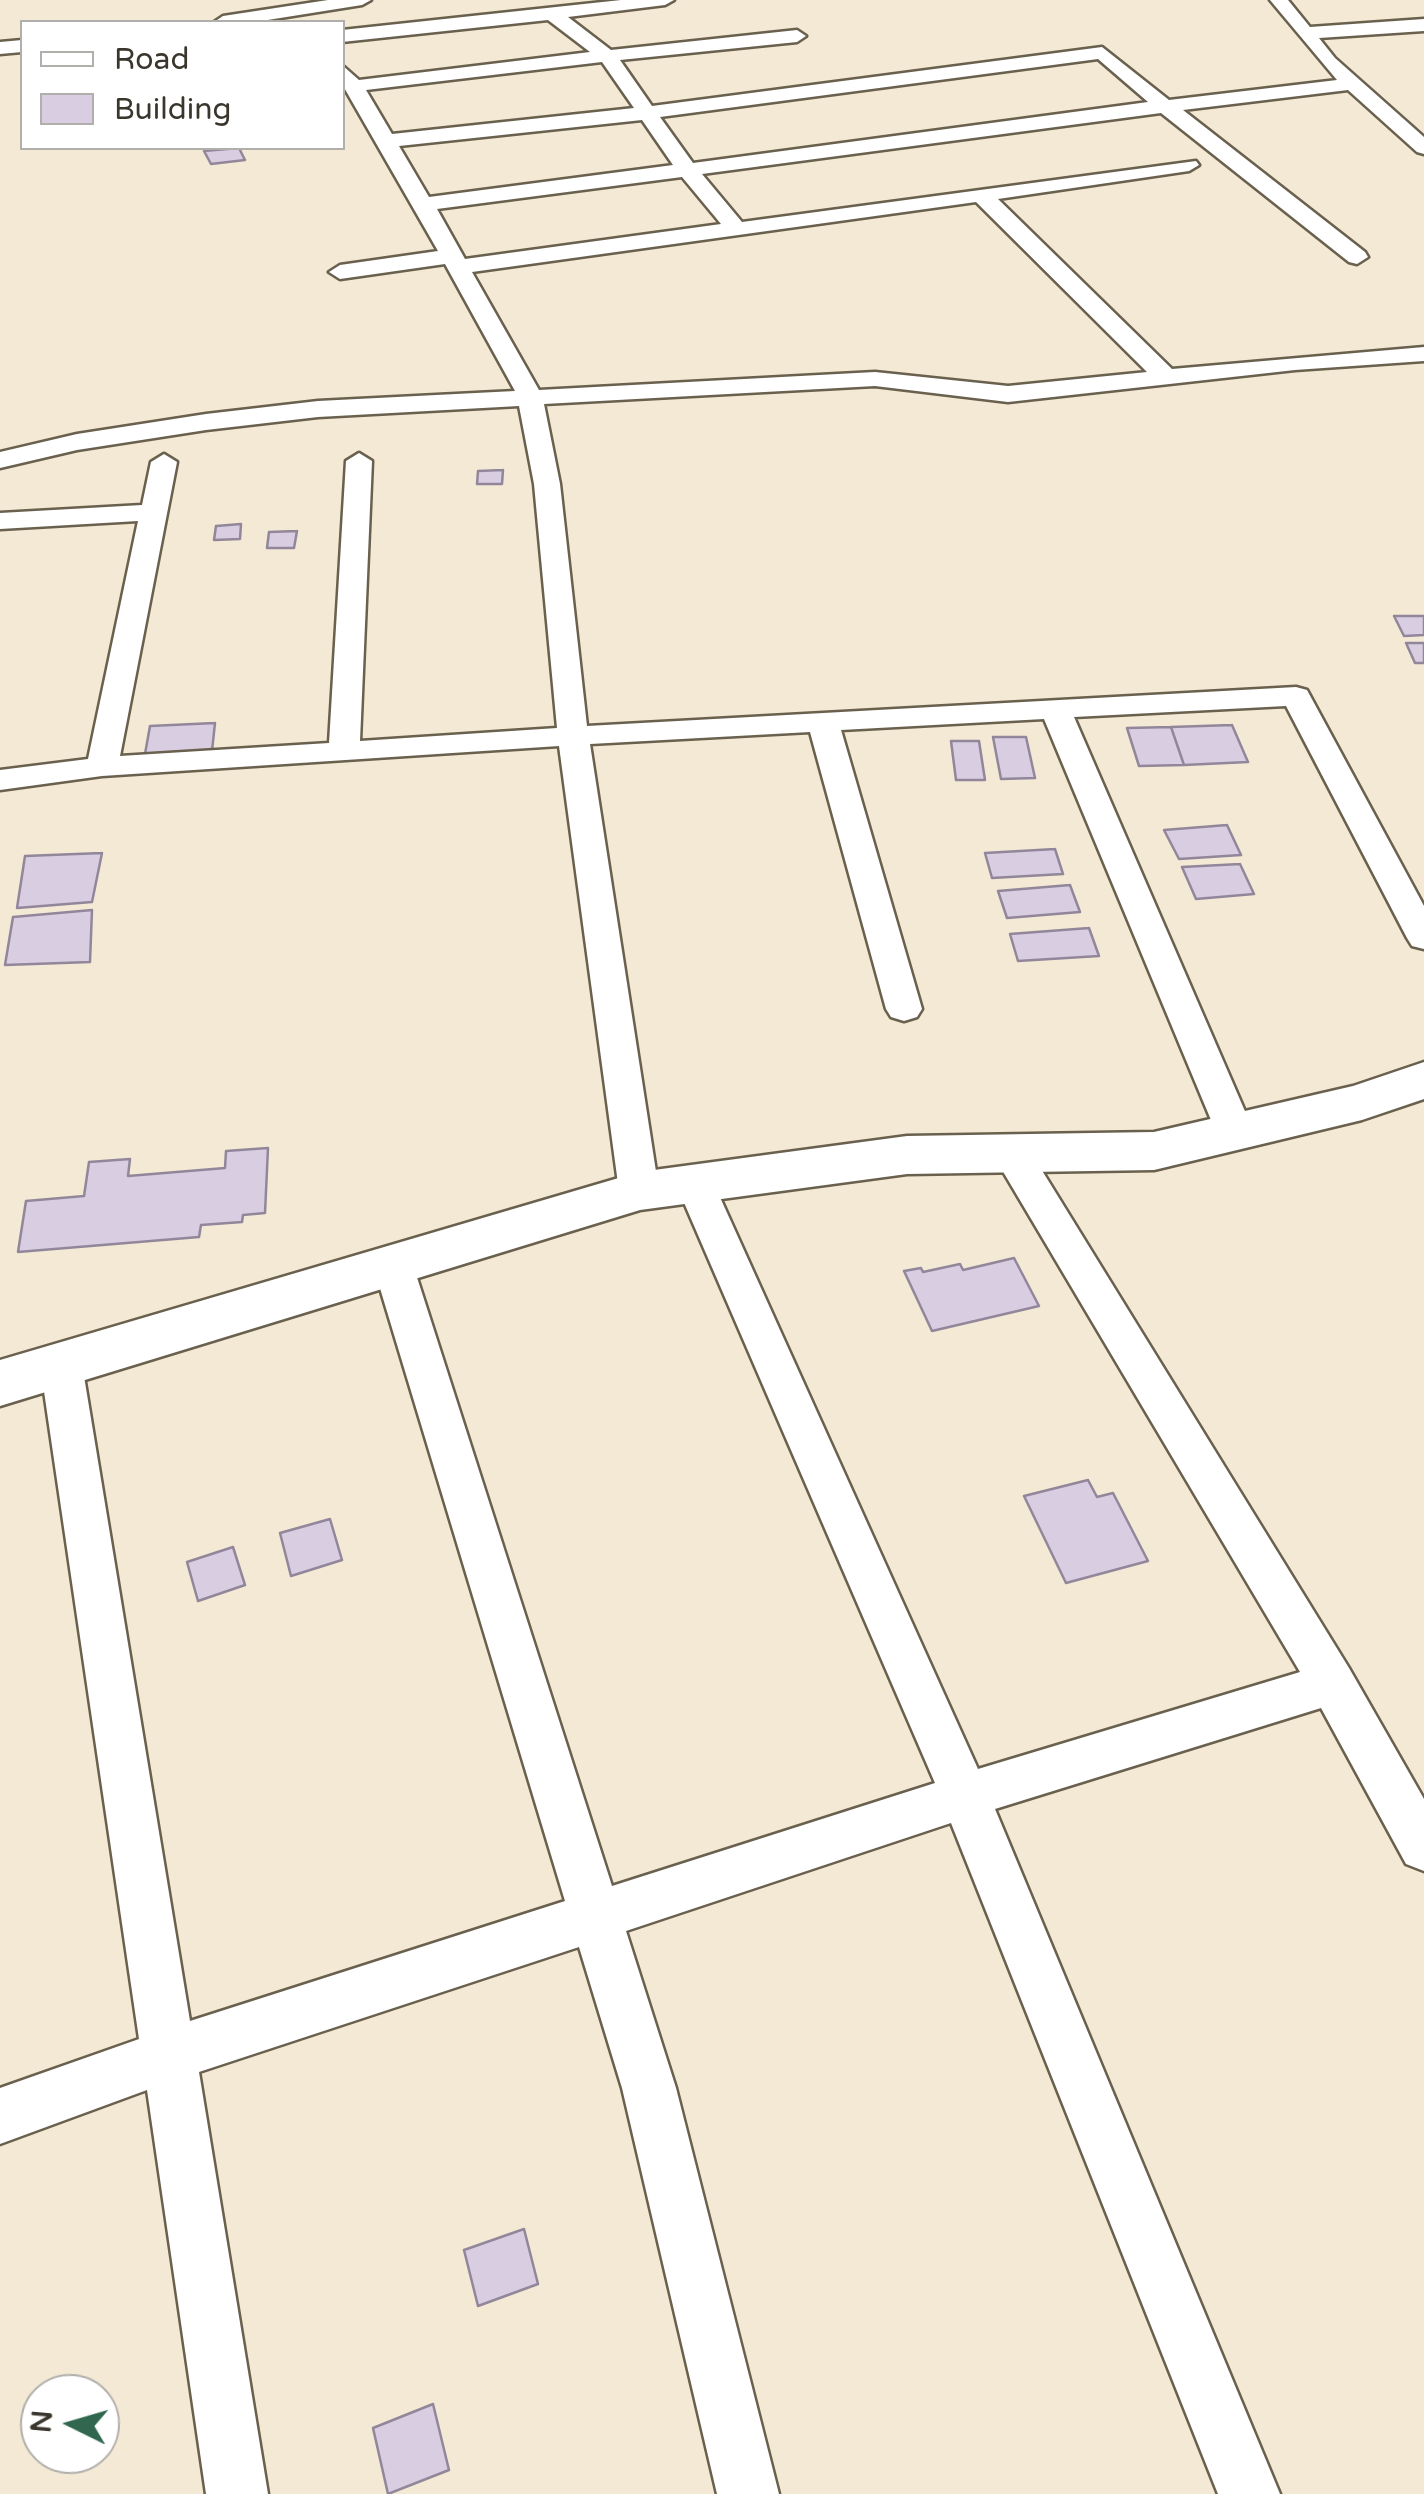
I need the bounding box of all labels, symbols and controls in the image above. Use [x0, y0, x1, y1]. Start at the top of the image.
legend [20, 20, 345, 150]
text: Road [114, 41, 189, 78]
text: Building [114, 91, 231, 128]
north arrow [20, 2374, 120, 2474]
text: N [24, 2409, 60, 2434]

